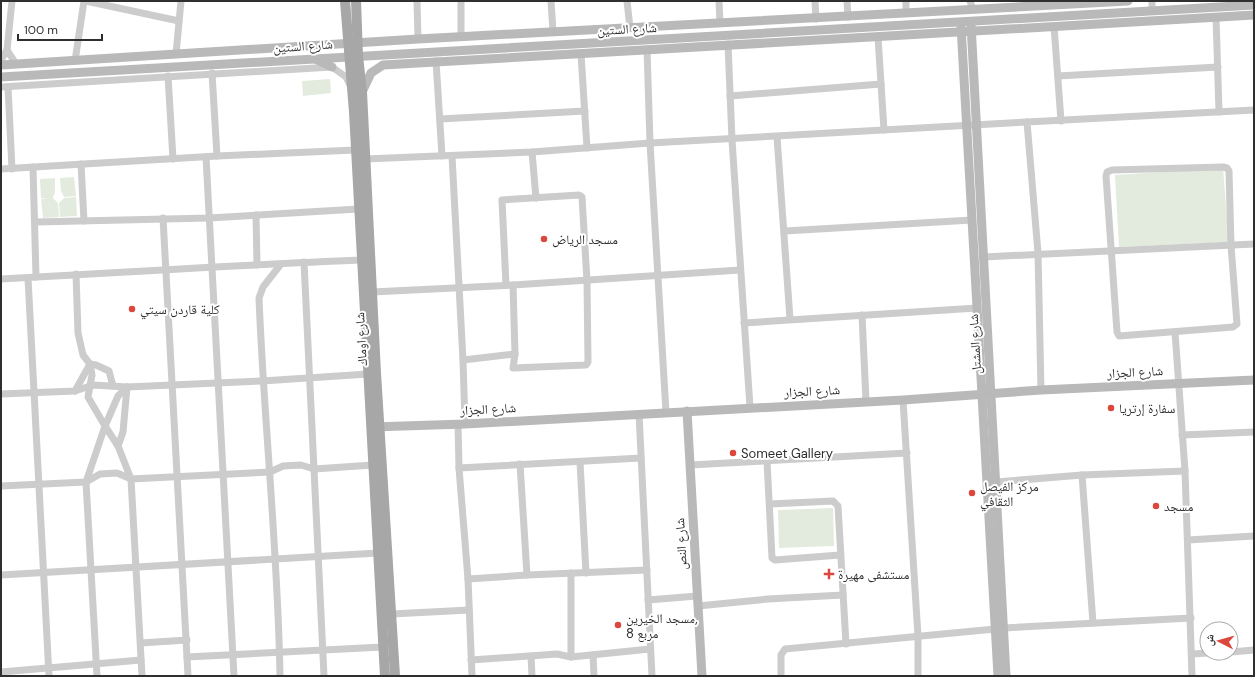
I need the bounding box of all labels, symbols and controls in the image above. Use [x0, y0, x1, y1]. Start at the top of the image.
scale bar [18, 16, 102, 42]
street label: شارع الستين [597, 19, 657, 40]
text: 100 m [24, 22, 58, 38]
street label: شارع الستين [273, 35, 333, 58]
place label: مسجد الرياض [552, 231, 618, 248]
marker: مسجد الرياض [539, 234, 549, 244]
place label: كلية قاردن سيتي [140, 301, 220, 320]
marker: كلية قاردن سيتي [127, 304, 137, 314]
street label: شارع اوماك [351, 312, 372, 366]
street label: شارع المشتل [965, 313, 986, 375]
street label: شارع الجزار [1106, 362, 1163, 383]
street label: شارع الجزار [783, 381, 840, 402]
street label: شارع الجزار [459, 399, 516, 420]
place label: سفارة إرتريا [1119, 400, 1175, 417]
marker: سفارة إرتريا [1106, 403, 1116, 413]
place label: Someet Gallery [741, 445, 833, 462]
marker: Someet Gallery [728, 448, 738, 458]
place label: مركز الفيصل الثقافي [980, 478, 1039, 512]
marker: مركز الفيصل الثقافي [967, 488, 977, 498]
place label: مسجد [1164, 498, 1193, 515]
marker: مسجد [1151, 501, 1161, 511]
street label: شارع النص [671, 517, 692, 570]
place label: مستشفى مهيرة [838, 566, 909, 583]
marker: مستشفى مهيرة [823, 568, 835, 580]
place label: مسجد الخيرين, مربع 8 [626, 610, 698, 643]
marker: مسجد الخيرين, مربع 8 [613, 620, 623, 630]
north arrow [1199, 621, 1239, 661]
text: ش [1201, 633, 1218, 647]

